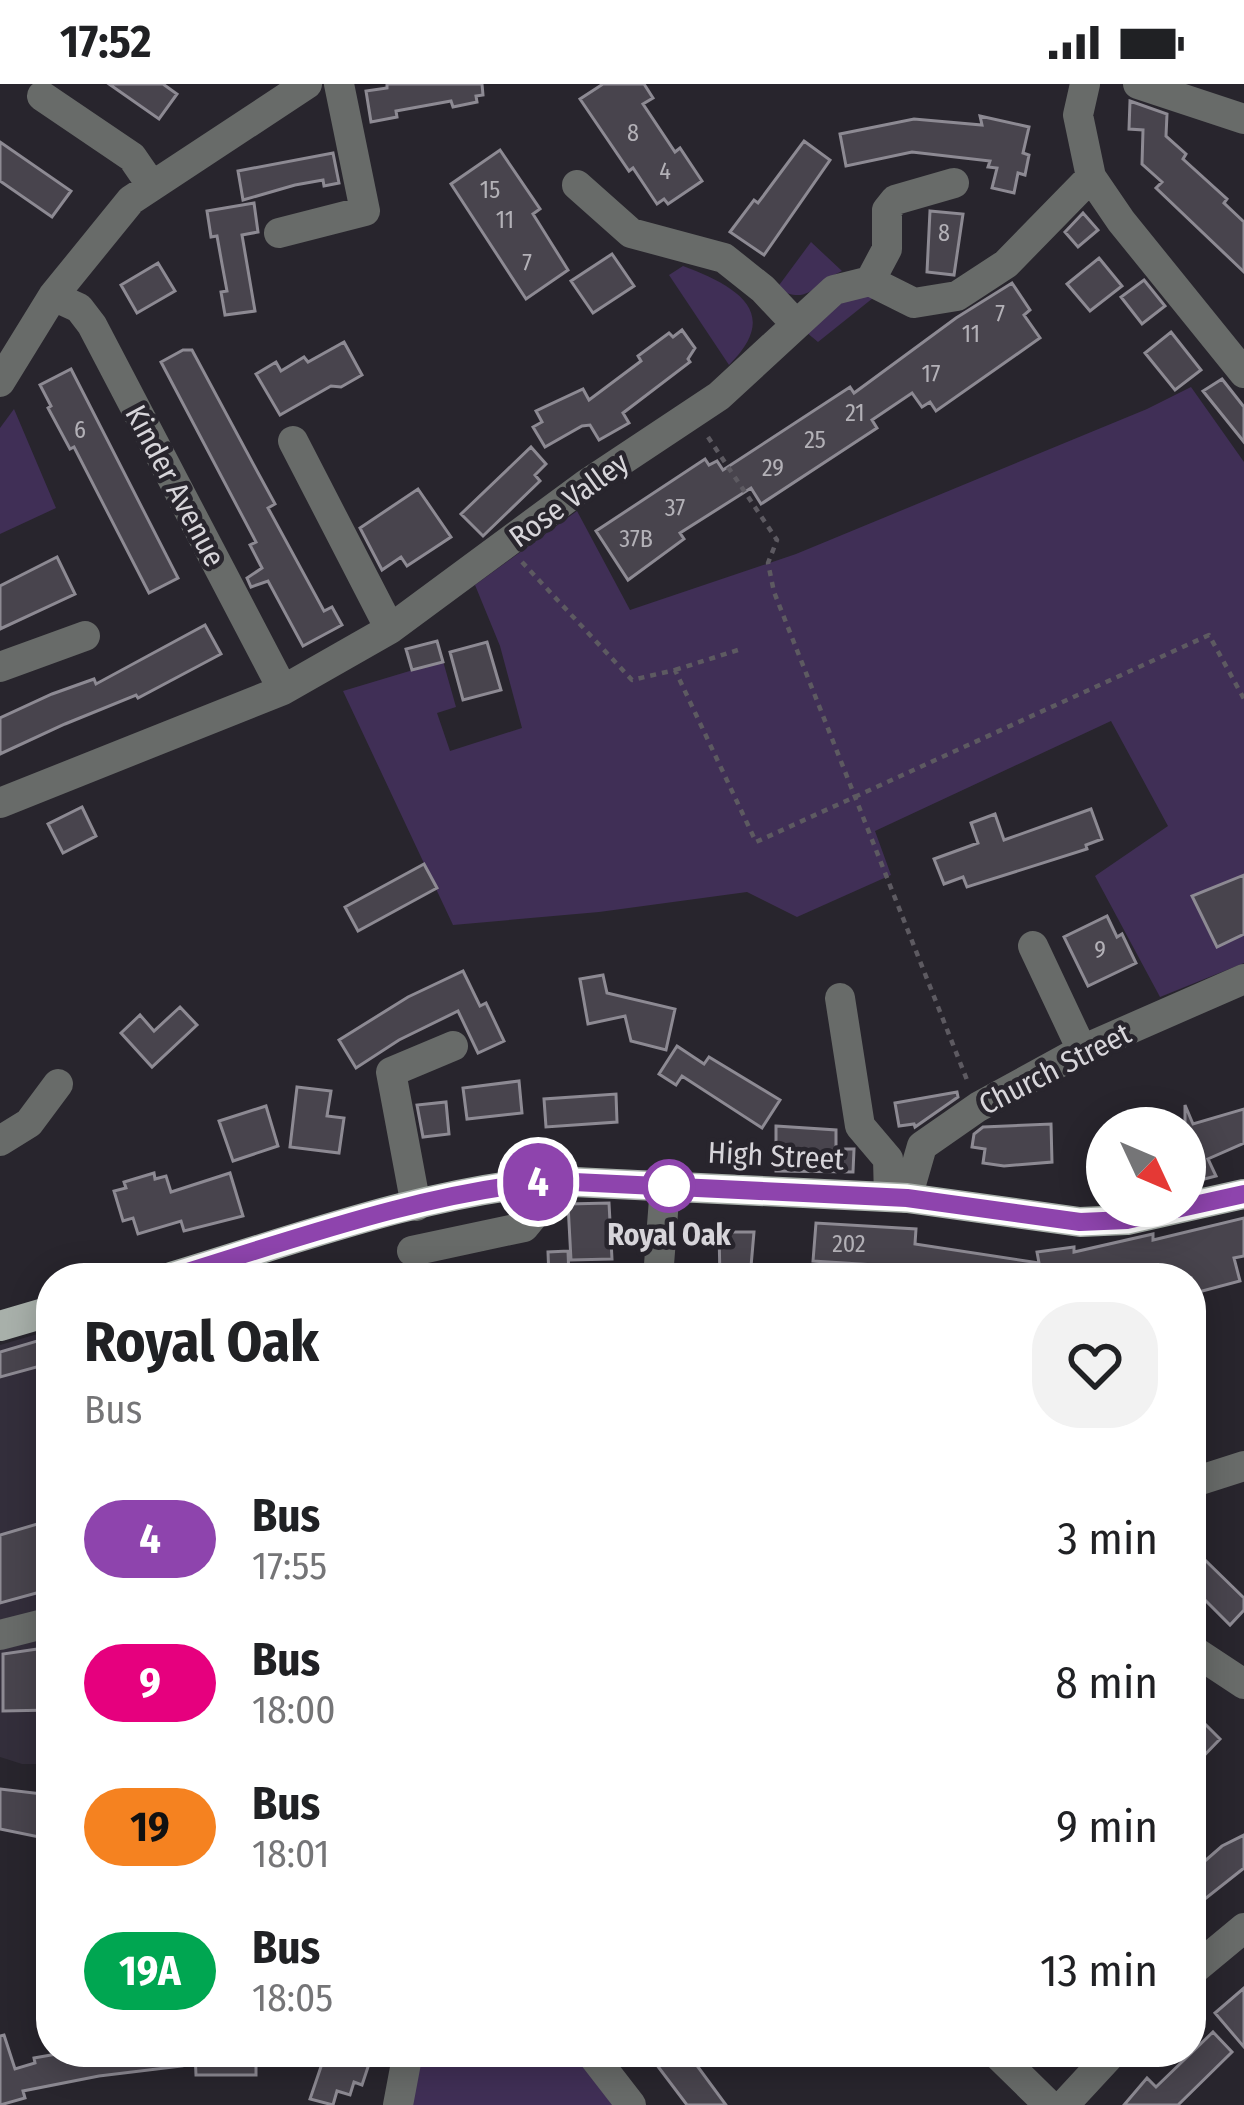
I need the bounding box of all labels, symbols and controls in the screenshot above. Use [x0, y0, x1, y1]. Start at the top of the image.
text: 17:52 [60, 15, 151, 69]
house number: 8 [627, 119, 639, 147]
house number: 4 [659, 157, 671, 185]
house number: 15 [480, 176, 500, 204]
house number: 11 [496, 206, 514, 234]
house number: 8 [938, 219, 950, 247]
house number: 7 [522, 249, 532, 277]
house number: 7 [995, 300, 1005, 328]
house number: 11 [962, 320, 980, 348]
house number: 17 [921, 360, 941, 388]
street label: Kinder Avenue [117, 399, 233, 573]
house number: 21 [845, 399, 865, 427]
house number: 6 [74, 416, 86, 444]
house number: 25 [804, 426, 826, 454]
street label: Rose Valley [502, 444, 636, 555]
house number: 29 [762, 454, 784, 482]
house number: 37 [665, 494, 685, 522]
house number: 37B [619, 525, 653, 553]
house number: 9 [1094, 936, 1106, 964]
street label: Church Street [973, 1015, 1137, 1123]
north arrow [1086, 1107, 1206, 1227]
map controls [1086, 1107, 1206, 1227]
street label: High Street [707, 1134, 845, 1178]
line badge: 4 [499, 1143, 577, 1221]
text: 4 [527, 1157, 549, 1207]
marker: Royal Oak [644, 1161, 694, 1211]
place label: Royal Oak [607, 1217, 732, 1253]
house number: 202 [832, 1230, 866, 1258]
button: heart [1032, 1302, 1158, 1428]
text: Royal Oak [84, 1308, 319, 1376]
text: Bus [84, 1387, 142, 1433]
text: Bus [252, 1489, 320, 1543]
text: 3 min [1057, 1512, 1158, 1566]
text: 4 [139, 1514, 161, 1564]
text: 17:55 [252, 1543, 327, 1589]
text: Bus [252, 1633, 320, 1687]
text: 8 min [1055, 1656, 1158, 1710]
text: 9 [139, 1658, 161, 1708]
text: 18:00 [252, 1687, 336, 1733]
text: Bus [252, 1777, 320, 1831]
text: 9 min [1056, 1800, 1158, 1854]
text: 19 [130, 1802, 170, 1852]
text: 18:01 [252, 1831, 330, 1877]
text: Bus [252, 1921, 320, 1975]
text: 13 min [1040, 1944, 1158, 1998]
text: 19A [119, 1946, 181, 1996]
text: 18:05 [252, 1975, 333, 2021]

